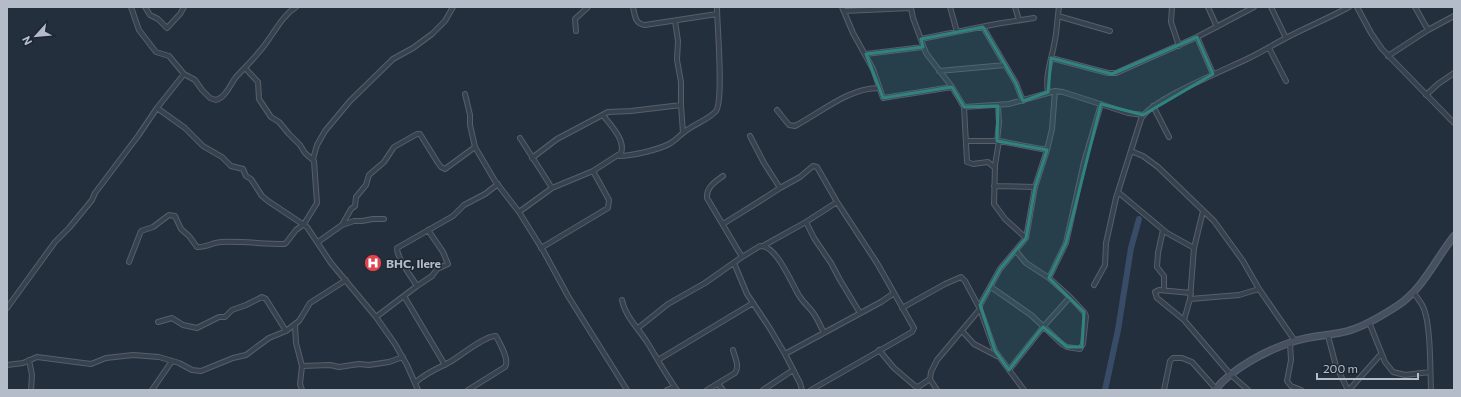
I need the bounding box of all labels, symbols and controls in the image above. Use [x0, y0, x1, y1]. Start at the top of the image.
north arrow [16, 16, 56, 56]
text: N [19, 34, 34, 47]
hospital icon: BHC, Ilere [363, 253, 383, 273]
place label: BHC, Ilere [386, 256, 441, 270]
scale bar [1317, 355, 1418, 381]
text: 200 m [1323, 361, 1358, 375]

